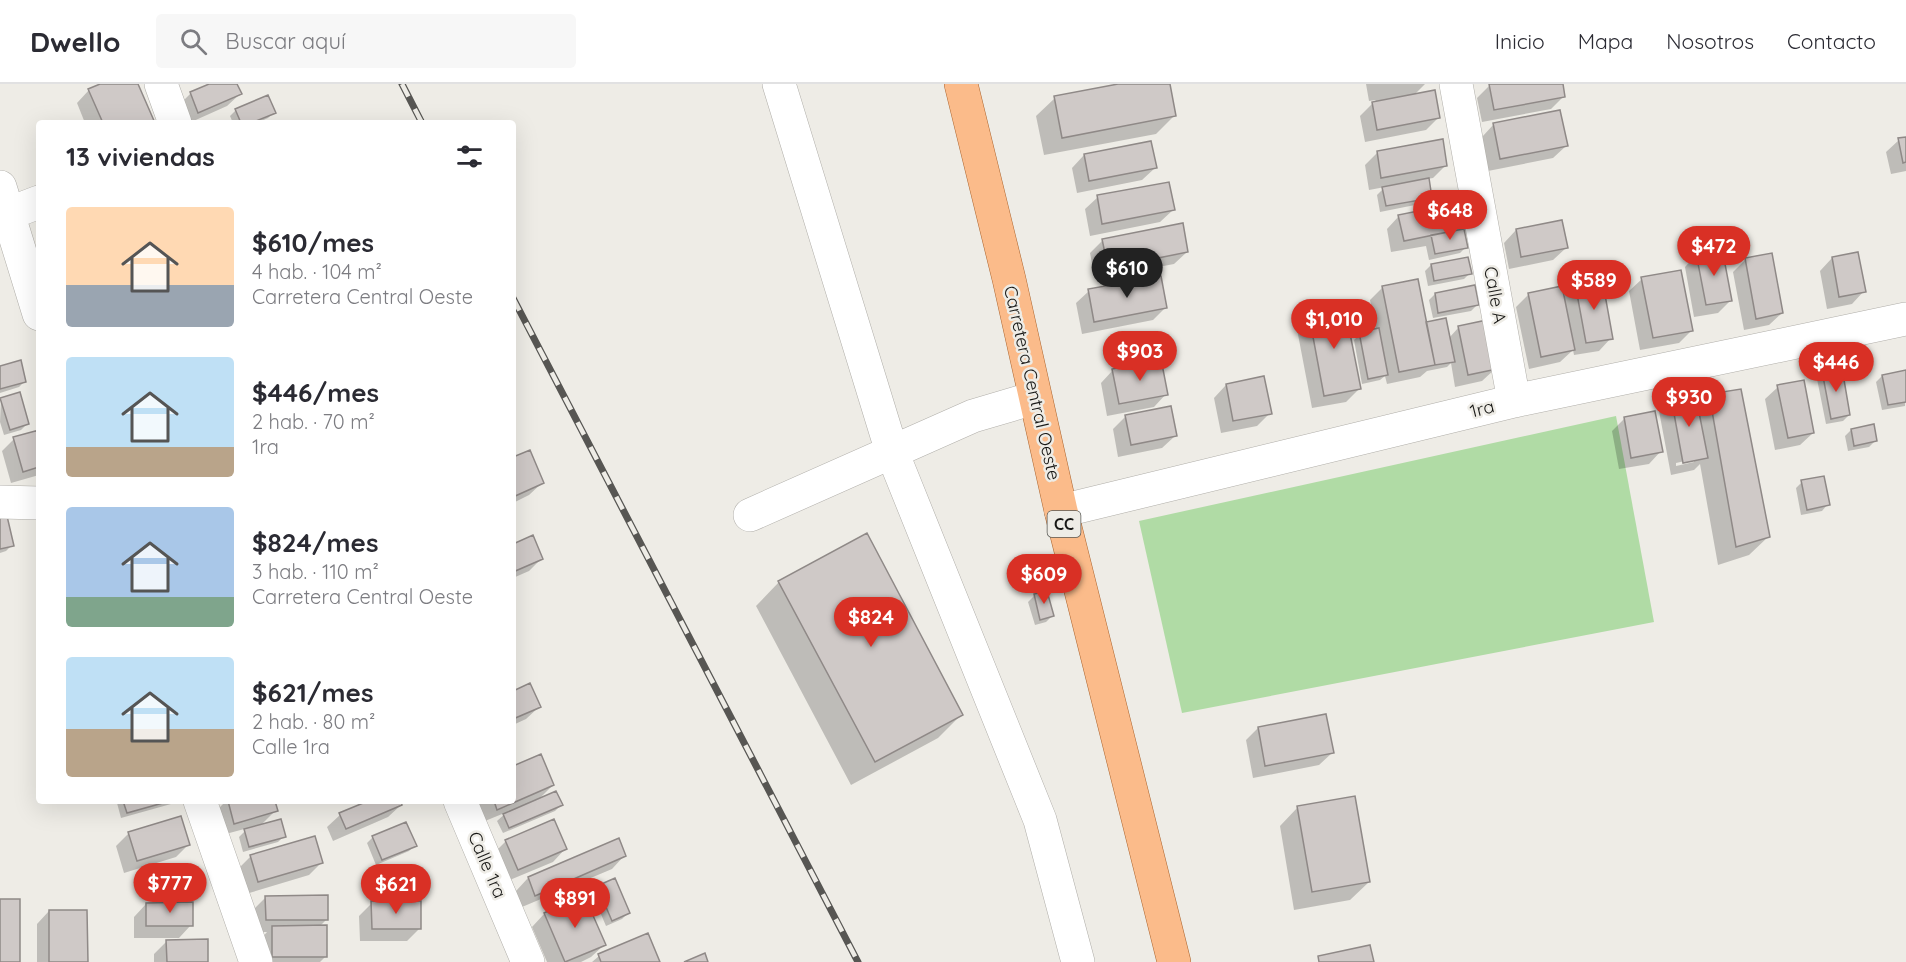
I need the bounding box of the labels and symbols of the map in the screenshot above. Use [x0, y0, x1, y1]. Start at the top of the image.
pin: $648 [1414, 190, 1486, 241]
pin: $472 [1678, 226, 1750, 277]
pin: $610 [1091, 248, 1163, 299]
pin: $589 [1558, 260, 1630, 311]
street label: Calle A [1479, 265, 1512, 326]
street label: Carretera Central Oeste [999, 283, 1066, 482]
pin: $1,010 [1285, 299, 1383, 350]
pin: $903 [1104, 331, 1176, 382]
pin: $446 [1800, 342, 1872, 393]
pin: $930 [1653, 377, 1725, 428]
street label: 1ra [1467, 394, 1496, 423]
road number: CC [1048, 511, 1080, 537]
pin: $609 [1008, 554, 1080, 605]
pin: $824 [835, 597, 907, 648]
street label: Calle 1ra [463, 828, 512, 902]
pin: $777 [134, 863, 206, 914]
pin: $621 [360, 864, 432, 915]
pin: $891 [539, 878, 611, 929]

